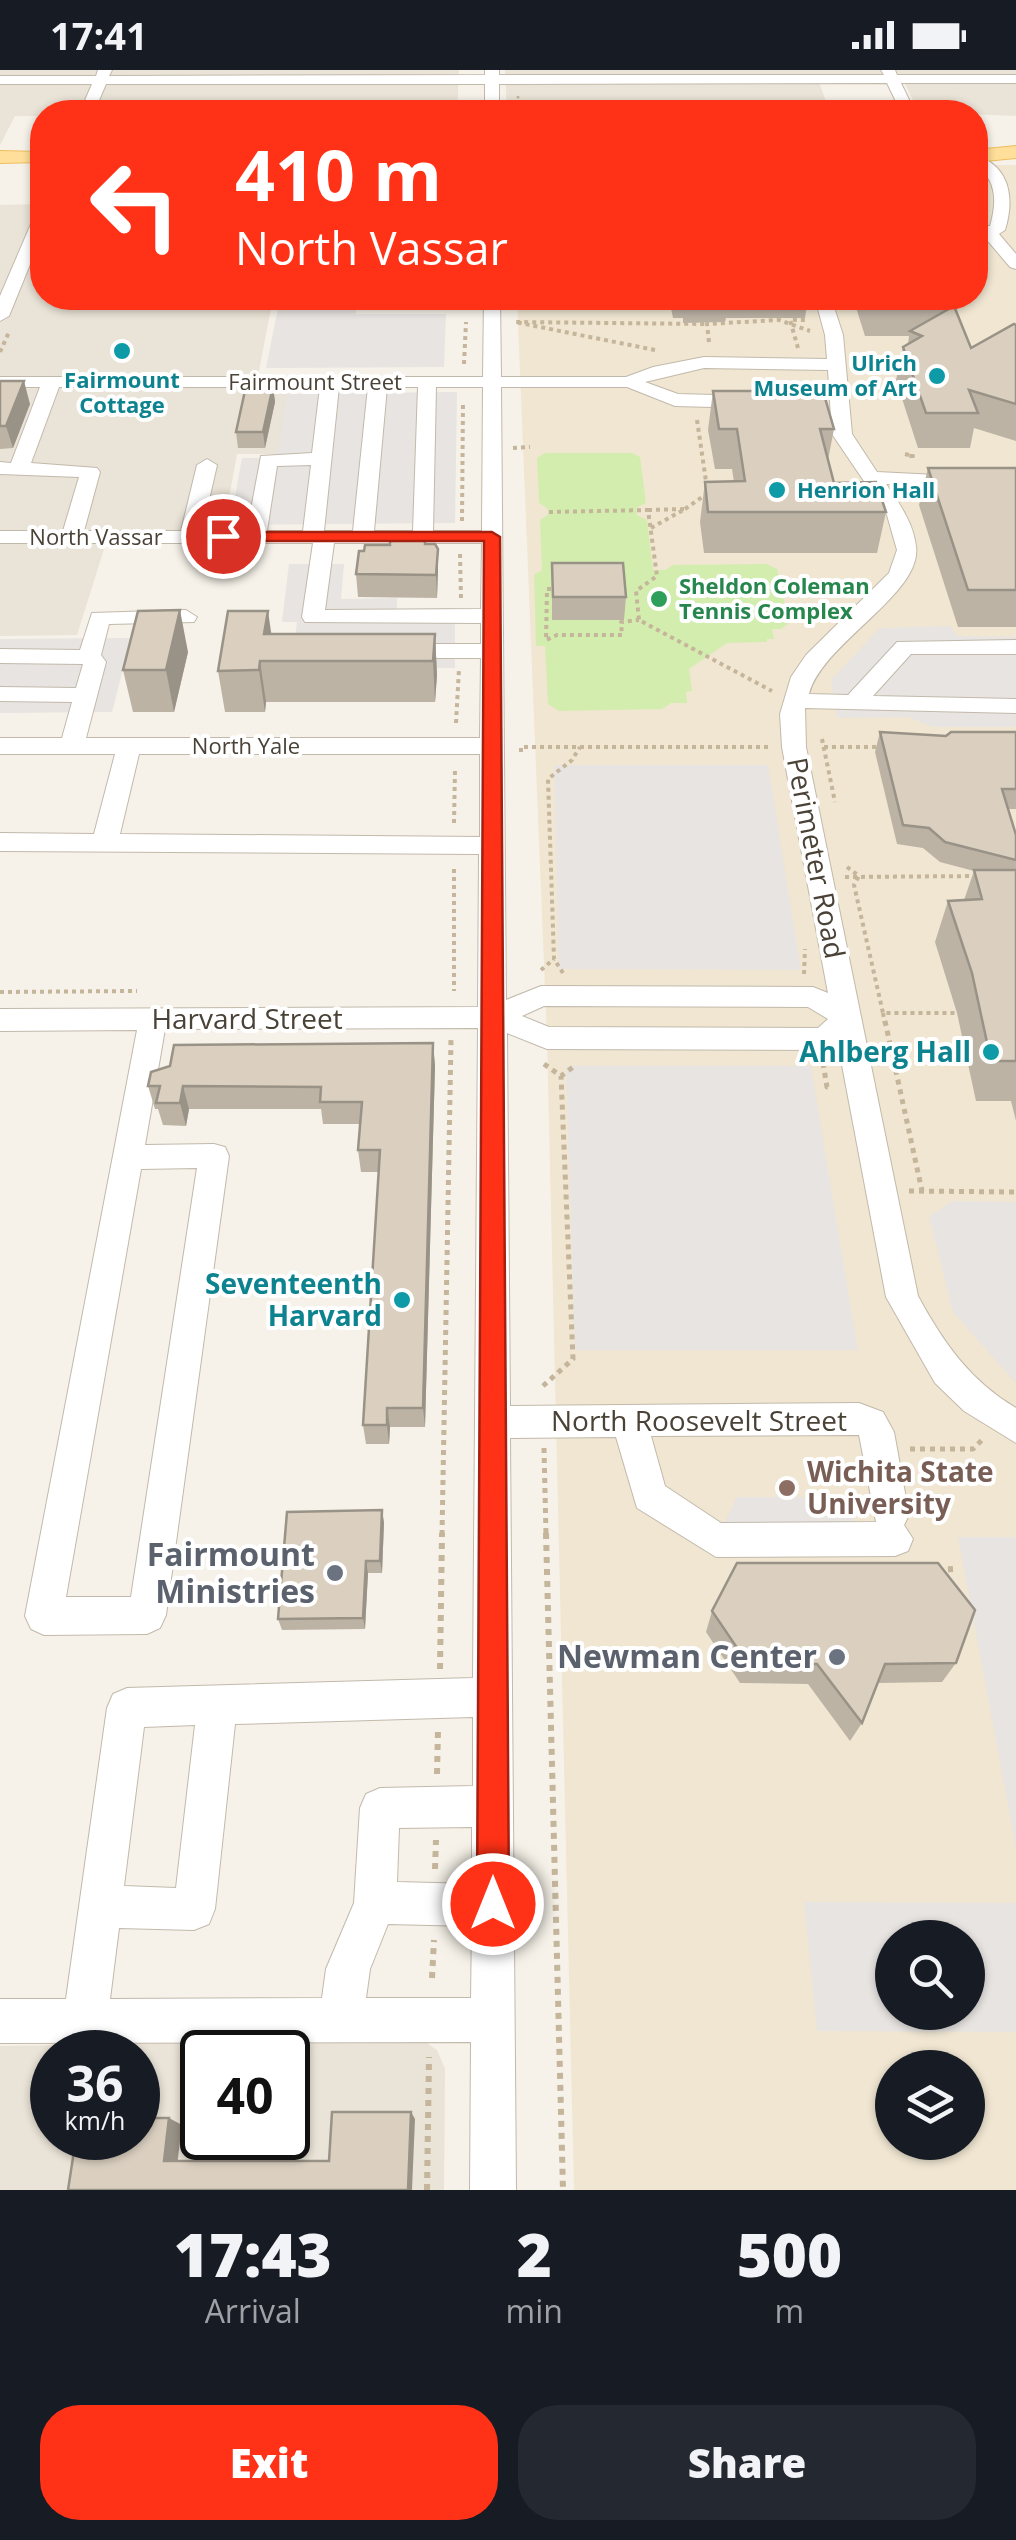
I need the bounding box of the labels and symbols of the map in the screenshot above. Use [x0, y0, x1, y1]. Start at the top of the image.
marker: Fairmount Cottage [111, 340, 133, 362]
place label: Ulrich Museum of Art [754, 347, 917, 402]
place label: Fairmount Cottage [64, 364, 180, 419]
marker: Ulrich Museum of Art [926, 365, 948, 387]
street label: Fairmount Street [228, 366, 402, 396]
place label: Henrion Hall [797, 474, 935, 504]
marker: Henrion Hall [766, 479, 788, 501]
pin [181, 494, 266, 579]
street label: North Vassar [29, 521, 163, 551]
place label: Sheldon Coleman Tennis Complex [679, 570, 870, 625]
marker: Sheldon Coleman Tennis Complex [648, 588, 670, 610]
street label: North Yale [192, 730, 300, 760]
street label: Perimeter Road [779, 754, 855, 962]
street label: Harvard Street [151, 999, 343, 1037]
place label: Ahlberg Hall [799, 1032, 971, 1070]
marker: Ahlberg Hall [980, 1041, 1002, 1063]
place label: Seventeenth Harvard [205, 1264, 382, 1334]
marker: Seventeenth Harvard [391, 1289, 413, 1311]
street label: North Roosevelt Street [551, 1401, 847, 1439]
place label: Wichita State University [807, 1452, 993, 1522]
marker: Wichita State University [776, 1477, 798, 1499]
place label: Fairmount Ministries [147, 1532, 315, 1612]
marker: Fairmount Ministries [324, 1562, 346, 1584]
place label: Newman Center [557, 1634, 817, 1677]
marker: Newman Center [826, 1646, 848, 1668]
position arrow [441, 1852, 545, 1956]
speed limit sign: 40 [180, 2030, 310, 2160]

